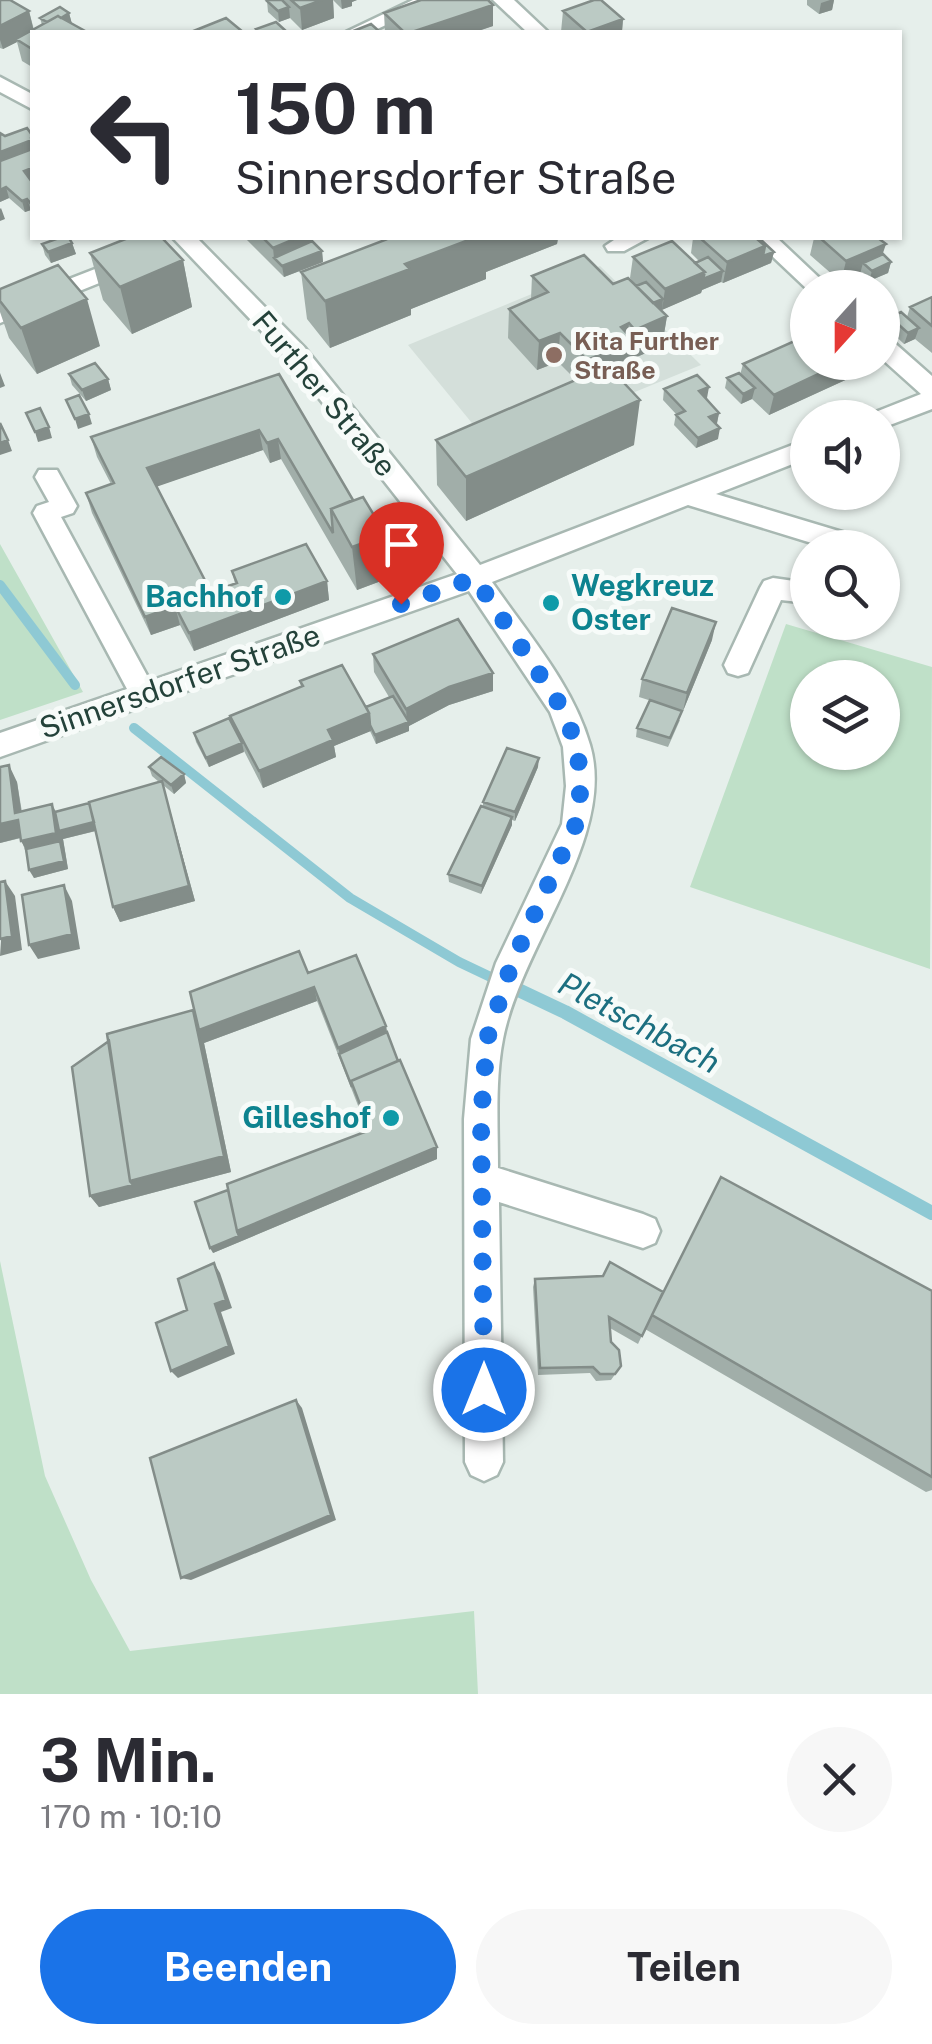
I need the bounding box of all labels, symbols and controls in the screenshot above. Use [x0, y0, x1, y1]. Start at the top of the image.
text: 150 m [235, 67, 436, 150]
icon: left [70, 70, 200, 200]
text: Sinnersdorfer Straße [235, 151, 677, 204]
north arrow [790, 270, 900, 380]
map controls [790, 270, 900, 770]
street label: Further Straße [245, 303, 404, 483]
place label: Kita Further Straße [574, 326, 719, 385]
marker: Kita Further Straße [543, 344, 565, 366]
button: sound [790, 400, 900, 510]
pin [359, 502, 444, 605]
icon: arrive [374, 517, 429, 572]
button: search [790, 530, 900, 640]
place label: Wegkreuz Oster [571, 567, 714, 637]
place label: Bachhof [145, 578, 263, 614]
marker: Bachhof [272, 586, 294, 608]
marker: Wegkreuz Oster [540, 592, 562, 614]
street label: Sinnersdorfer Straße [35, 616, 325, 746]
button: layers [790, 660, 900, 770]
water label: Pletschbach [552, 965, 726, 1081]
place label: Gilleshof [242, 1099, 371, 1135]
marker: Gilleshof [380, 1107, 402, 1129]
position arrow [432, 1338, 536, 1442]
text: 3 Min. [40, 1725, 216, 1796]
button: close [787, 1727, 892, 1832]
text: 170 m · 10:10 [40, 1798, 222, 1835]
button: Beenden [40, 1909, 456, 2024]
button: Teilen [476, 1909, 892, 2024]

